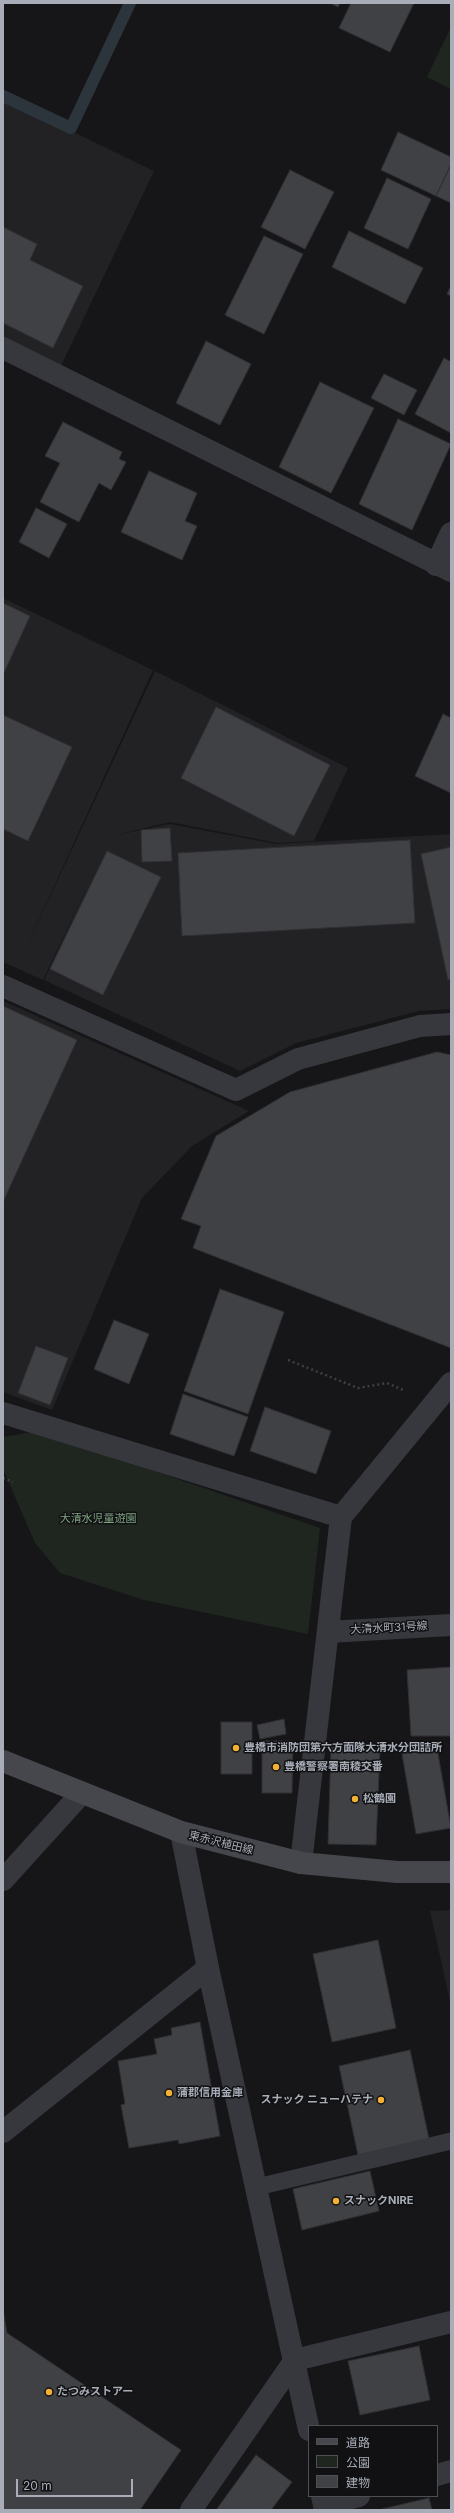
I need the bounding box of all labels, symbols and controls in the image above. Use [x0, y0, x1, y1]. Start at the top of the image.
park label: 大清水児童遊園 [60, 1512, 136, 1526]
street label: 大清水町31号線 [350, 1619, 428, 1637]
place label: 豊橋市消防団第六方面隊大清水分団詰所 [244, 1741, 442, 1755]
marker: 豊橋市消防団第六方面隊大清水分団詰所 [231, 1743, 241, 1753]
place label: 豊橋警察署南稜交番 [284, 1760, 383, 1774]
marker: 豊橋警察署南稜交番 [271, 1762, 281, 1772]
place label: 松鶴園 [363, 1792, 396, 1806]
marker: 松鶴園 [350, 1794, 360, 1804]
street label: 東赤沢植田線 [187, 1829, 255, 1857]
place label: 蒲郡信用金庫 [177, 2086, 243, 2100]
marker: 蒲郡信用金庫 [164, 2088, 174, 2098]
place label: スナック ニューハテナ [260, 2093, 373, 2107]
marker: スナック ニューハテナ [376, 2095, 386, 2105]
place label: スナックNIRE [344, 2194, 413, 2208]
marker: スナックNIRE [331, 2196, 341, 2206]
place label: たつみストアー [57, 2385, 133, 2399]
marker: たつみストアー [44, 2387, 54, 2397]
legend [308, 2425, 438, 2497]
text: 道路 [346, 2435, 370, 2450]
text: 公園 [346, 2455, 370, 2470]
scale bar [18, 2471, 135, 2497]
text: 建物 [346, 2475, 370, 2490]
text: 20 m [23, 2478, 52, 2493]

